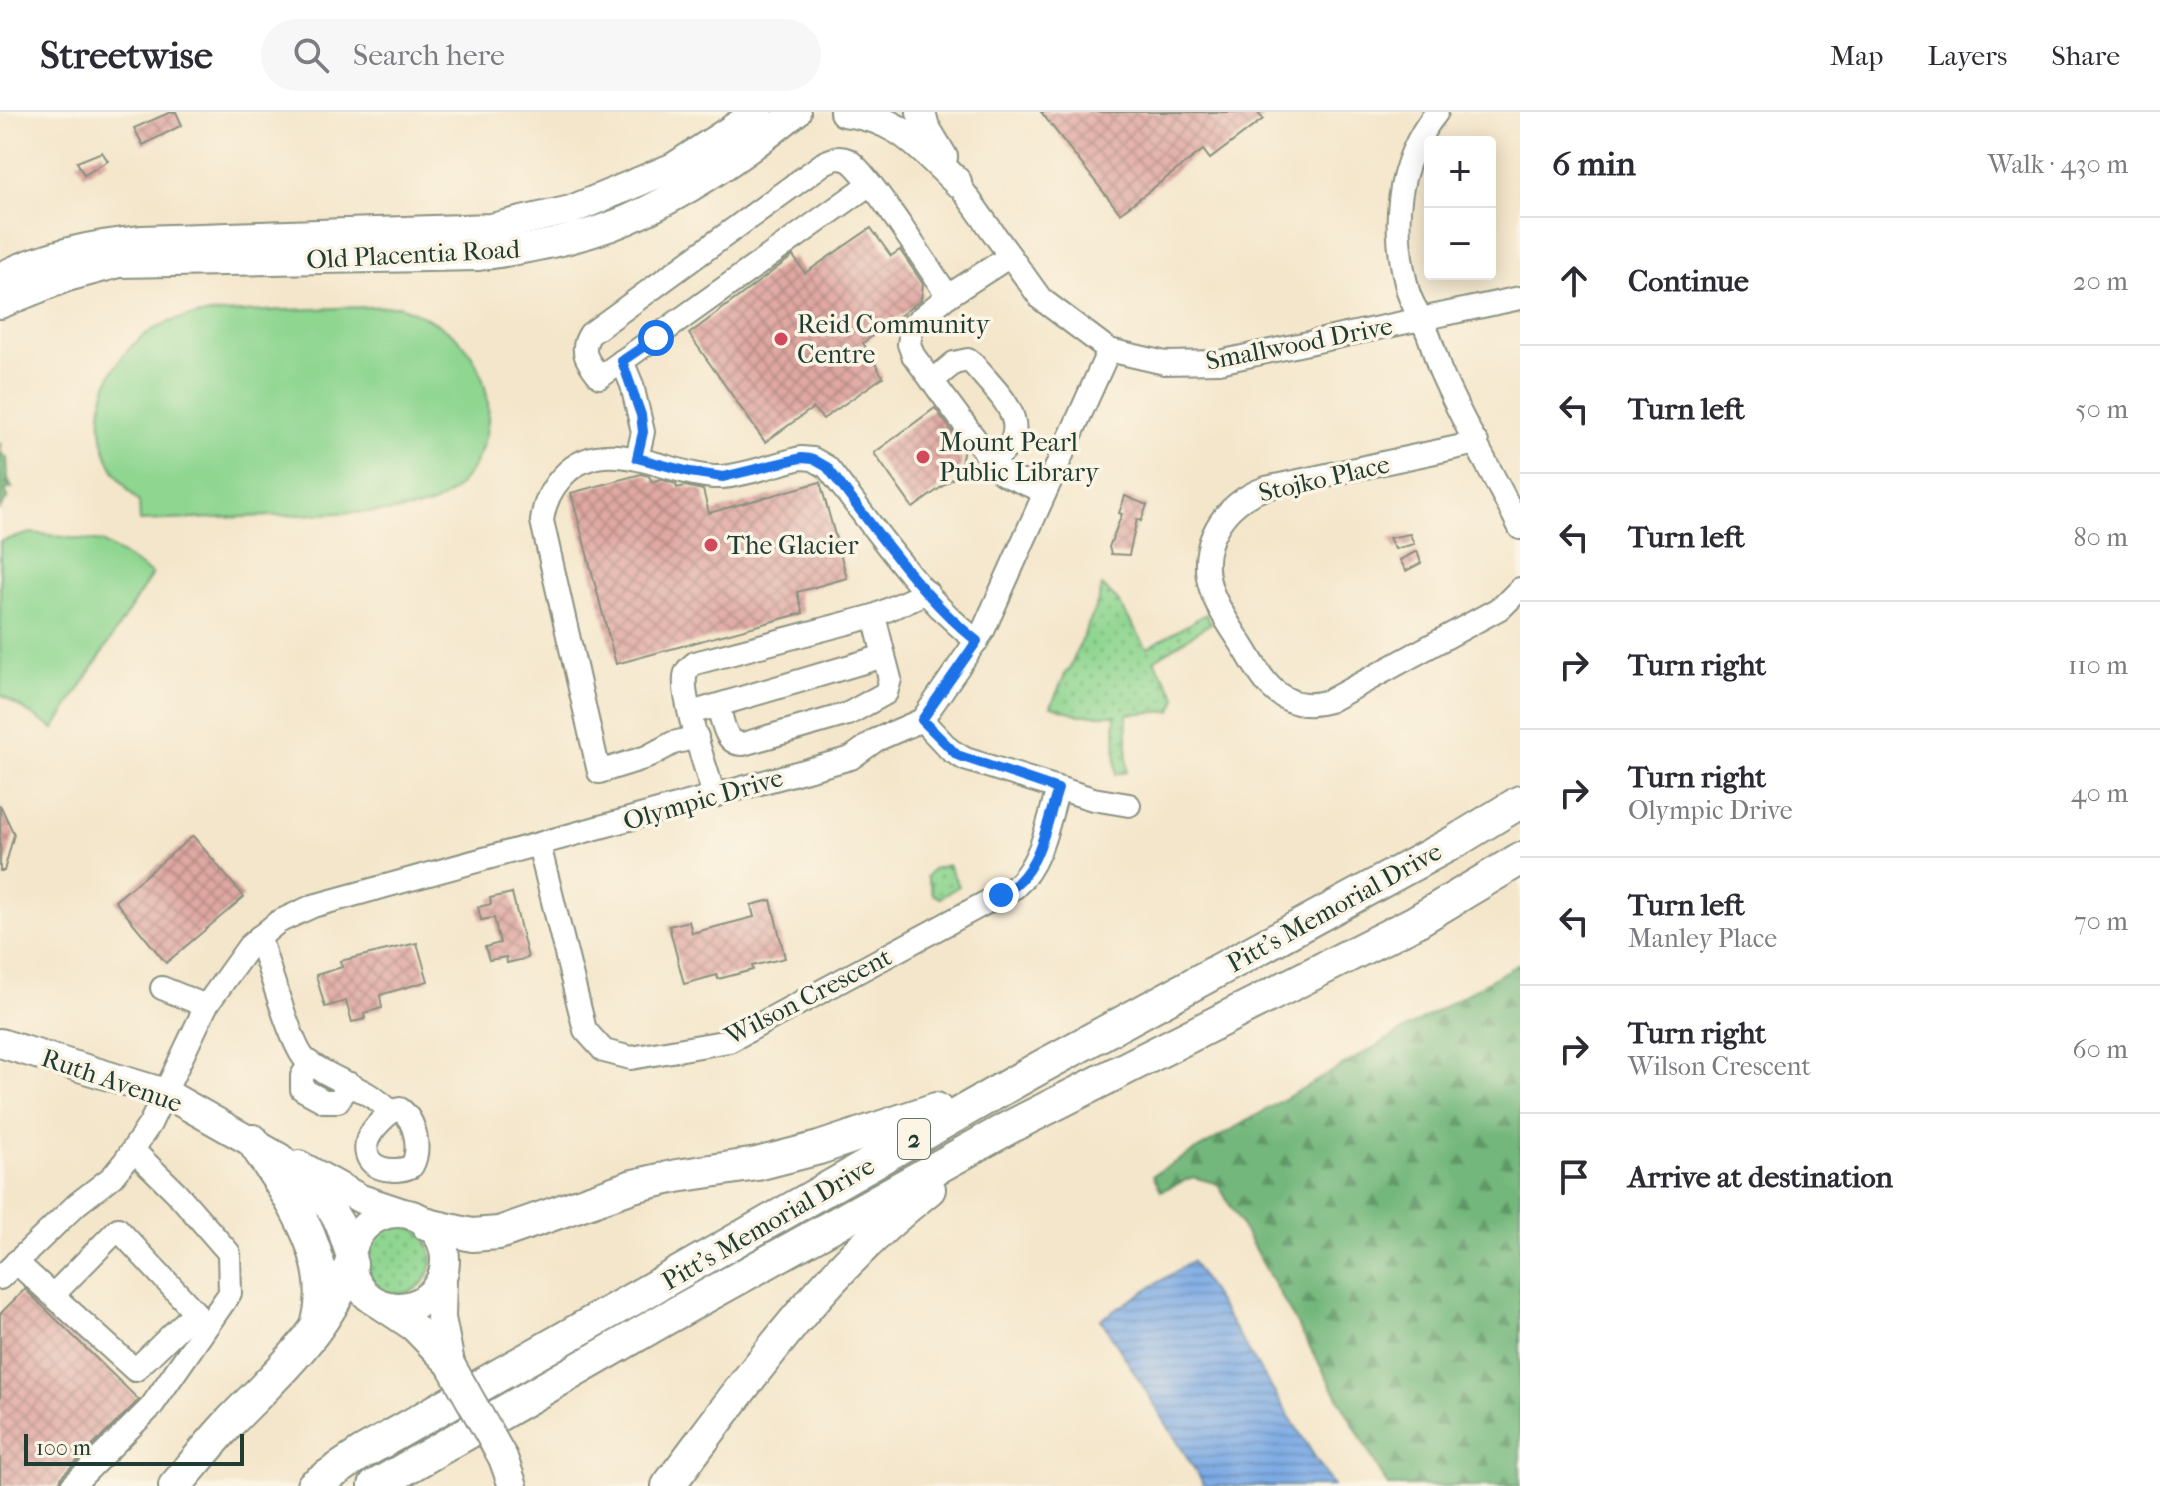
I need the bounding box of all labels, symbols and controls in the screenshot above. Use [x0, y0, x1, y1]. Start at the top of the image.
search box [261, 19, 821, 91]
text: Streetwise [40, 33, 213, 78]
icon: search [289, 33, 333, 77]
text: Search here [353, 38, 505, 73]
text: Map [1830, 39, 1883, 72]
text: Layers [1927, 39, 2007, 72]
text: Share [2051, 39, 2120, 72]
map controls [1424, 136, 1496, 280]
button: + [1424, 136, 1496, 208]
text: 6 min [1552, 144, 1636, 184]
text: Walk · 430 m [1988, 149, 2128, 180]
button: − [1424, 208, 1496, 280]
street label: Old Placentia Road [305, 233, 521, 276]
icon: ahead [1552, 259, 1596, 303]
text: Continue [1628, 264, 1749, 299]
text: 20 m [2073, 266, 2128, 297]
place label: Reid Community Centre [797, 309, 991, 370]
street label: Smallwood Drive [1203, 310, 1395, 377]
route start [638, 320, 674, 356]
marker: Reid Community Centre [772, 330, 790, 348]
icon: left [1552, 387, 1596, 431]
text: Turn left [1628, 392, 1745, 427]
text: 50 m [2075, 394, 2128, 425]
place label: Mount Pearl Public Library [939, 427, 1100, 488]
marker: Mount Pearl Public Library [914, 448, 932, 466]
street label: Stojko Place [1256, 448, 1393, 509]
icon: left [1552, 515, 1596, 559]
text: Turn left [1628, 520, 1745, 555]
text: 80 m [2073, 522, 2128, 553]
place label: The Glacier [727, 530, 858, 561]
marker: The Glacier [702, 536, 720, 554]
icon: right [1552, 643, 1596, 687]
text: Turn right [1628, 648, 1766, 683]
text: 110 m [2068, 650, 2128, 681]
text: Turn right [1628, 760, 1766, 795]
street label: Olympic Drive [620, 762, 787, 837]
icon: right [1552, 771, 1596, 815]
text: 40 m [2071, 778, 2128, 809]
text: Olympic Drive [1628, 795, 1793, 826]
street label: Pitt's Memorial Drive [1222, 836, 1447, 979]
route end [983, 877, 1019, 913]
text: Turn left [1628, 888, 1745, 923]
icon: left [1552, 899, 1596, 943]
text: 70 m [2074, 906, 2128, 937]
text: Manley Place [1628, 923, 1777, 954]
street label: Wilson Crescent [719, 941, 897, 1052]
text: Turn right [1628, 1016, 1766, 1051]
icon: right [1552, 1027, 1596, 1071]
text: 60 m [2072, 1034, 2128, 1065]
street label: Ruth Avenue [38, 1042, 186, 1119]
text: Wilson Crescent [1628, 1051, 1811, 1082]
road number: 2 [898, 1119, 930, 1159]
street label: Pitt's Memorial Drive [656, 1150, 880, 1297]
icon: arrive [1552, 1155, 1596, 1199]
text: Arrive at destination [1628, 1160, 1893, 1195]
scale bar [24, 1430, 244, 1466]
text: 100 m [36, 1435, 91, 1461]

